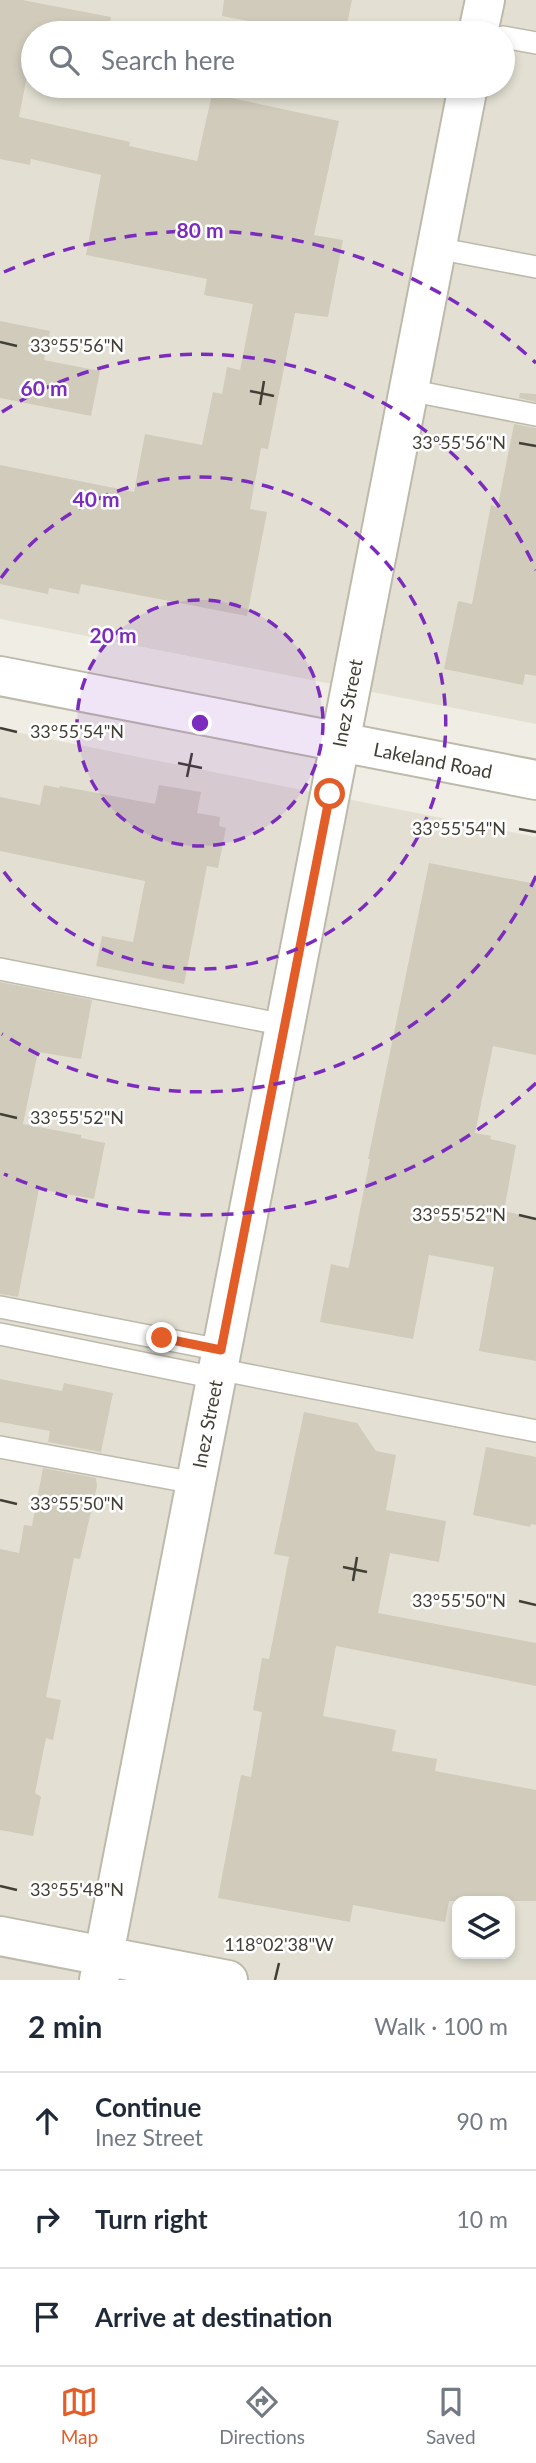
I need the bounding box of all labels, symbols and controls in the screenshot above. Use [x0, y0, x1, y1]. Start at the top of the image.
search box [21, 21, 515, 98]
icon: search [45, 41, 83, 79]
text: Search here [101, 44, 235, 76]
text: 80 m [176, 217, 224, 242]
text: 33°55'56"N [30, 334, 124, 356]
text: 60 m [20, 375, 68, 400]
text: 33°55'56"N [412, 431, 506, 453]
text: 40 m [72, 486, 120, 511]
text: 20 m [89, 622, 137, 647]
street label: Inez Street [327, 657, 367, 749]
centre of rings [188, 711, 212, 735]
text: 33°55'54"N [30, 720, 124, 742]
street label: Lakeland Road [372, 737, 494, 783]
route start [314, 778, 345, 809]
text: 33°55'54"N [412, 817, 506, 839]
text: 33°55'52"N [30, 1106, 124, 1128]
text: 33°55'52"N [412, 1203, 506, 1225]
route end [146, 1322, 177, 1353]
street label: Inez Street [187, 1378, 227, 1470]
text: 33°55'50"N [30, 1492, 124, 1514]
text: 33°55'50"N [412, 1589, 506, 1611]
text: 33°55'48"N [30, 1878, 124, 1900]
map controls [452, 1896, 515, 1959]
button: layers [452, 1896, 515, 1959]
text: 118°02'38"W [224, 1933, 334, 1955]
text: 2 min [28, 2008, 102, 2044]
text: Walk · 100 m [374, 2012, 508, 2040]
text: Continue [95, 2091, 201, 2123]
icon: ahead [28, 2102, 66, 2140]
text: 90 m [457, 2107, 508, 2135]
text: Inez Street [95, 2123, 203, 2151]
icon: right [28, 2200, 66, 2238]
text: Turn right [95, 2203, 208, 2235]
text: 10 m [457, 2205, 508, 2233]
icon: arrive [28, 2298, 66, 2336]
text: Arrive at destination [95, 2301, 332, 2333]
tab: Map [60, 2383, 98, 2448]
tab: Directions [219, 2383, 305, 2448]
tab: Saved [426, 2383, 476, 2448]

